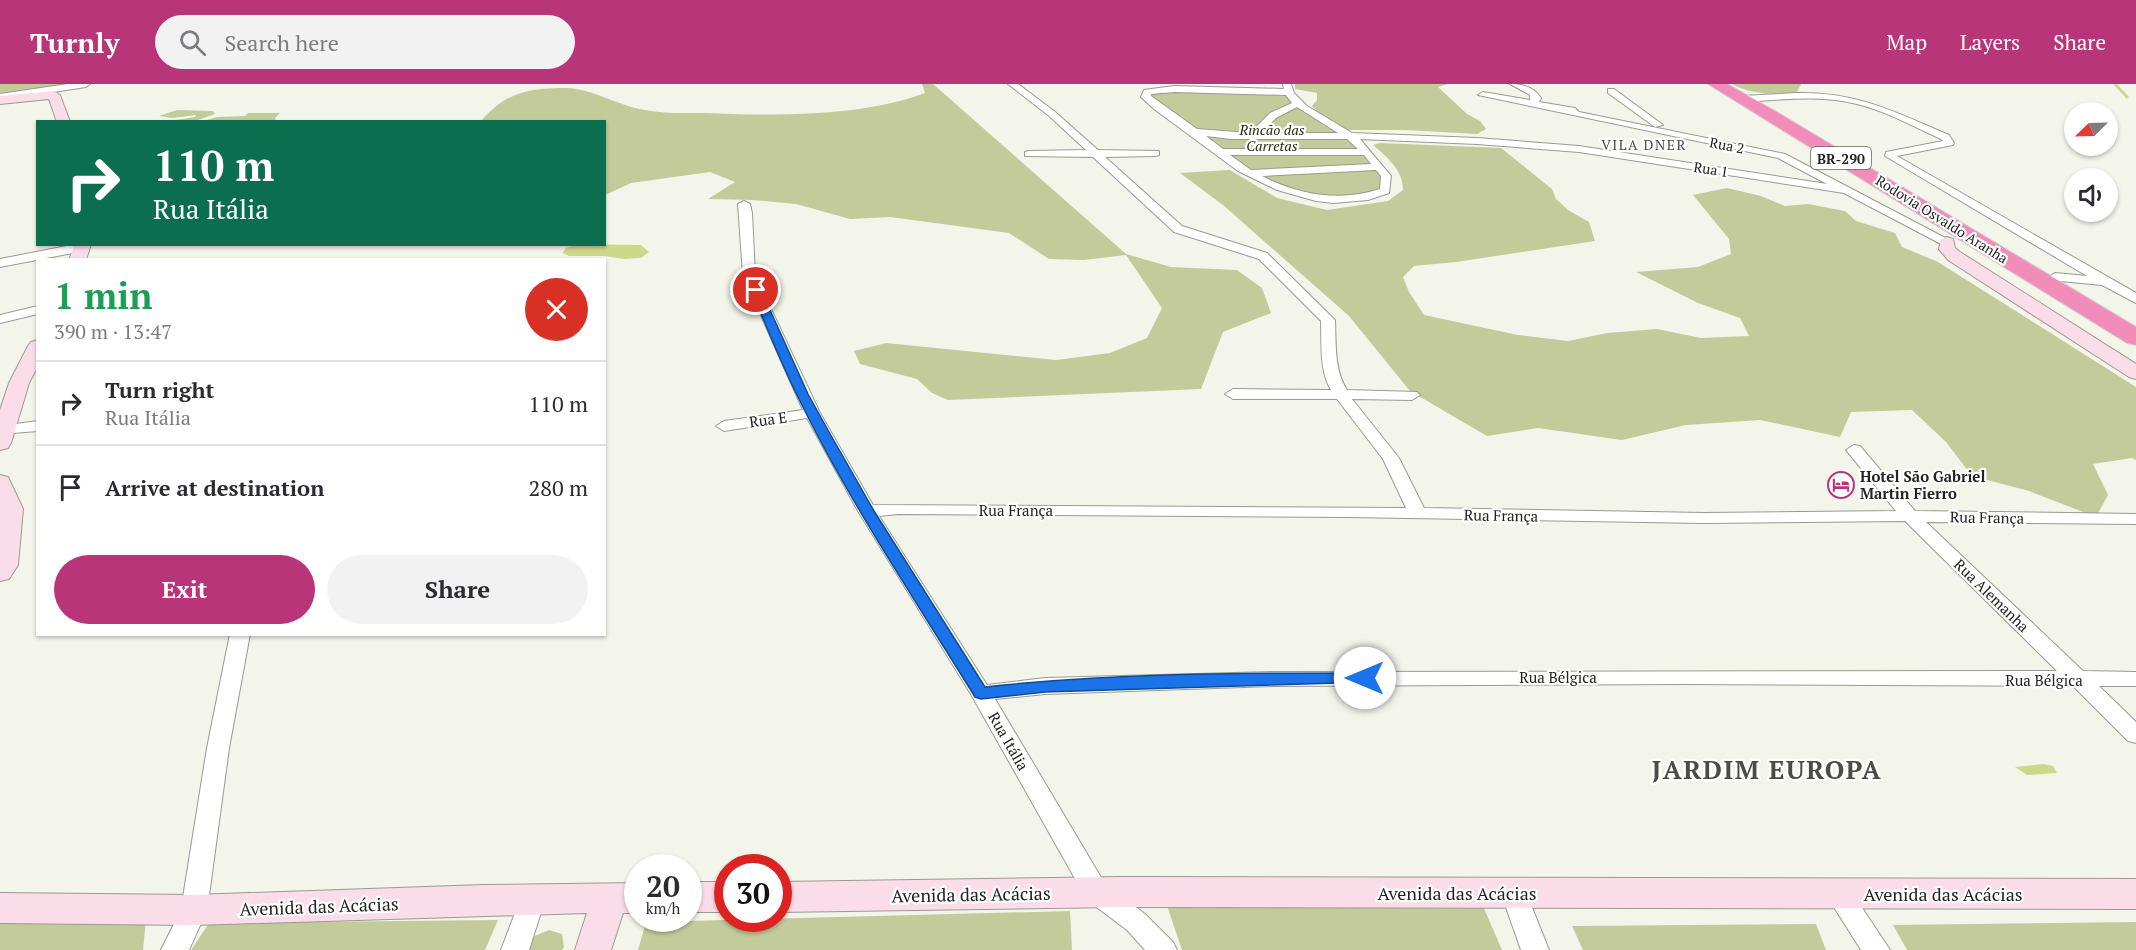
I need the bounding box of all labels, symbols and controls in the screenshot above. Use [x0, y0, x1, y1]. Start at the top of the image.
search box [155, 15, 575, 69]
text: Turnly [30, 24, 119, 61]
icon: search [176, 26, 209, 59]
text: Search here [224, 28, 339, 57]
text: Map [1886, 28, 1927, 56]
text: Layers [1960, 28, 2020, 56]
text: Share [2053, 28, 2106, 56]
north arrow [2064, 102, 2118, 156]
map controls [2064, 102, 2118, 222]
park label: Rincão das Carretas [1238, 120, 1305, 155]
street label: Rua 2 [1708, 132, 1746, 158]
district label: VILA DNER [1601, 135, 1687, 154]
text: 110 m [153, 137, 274, 193]
icon: right [54, 144, 132, 222]
road number: BR-290 [1811, 147, 1871, 169]
street label: Rua 1 [1692, 157, 1730, 181]
button: sound [2064, 168, 2118, 222]
street label: Rodovia Osvaldo Aranha [1872, 171, 2012, 267]
text: Rua Itália [153, 191, 269, 227]
pin [730, 264, 781, 315]
text: 1 min [54, 272, 152, 319]
icon: arrive [739, 273, 772, 306]
button: close [525, 278, 588, 341]
text: 390 m · 13:47 [54, 318, 172, 345]
text: Turn right [105, 375, 214, 404]
icon: right [54, 387, 87, 420]
text: 110 m [528, 389, 588, 418]
text: Rua Itália [105, 404, 191, 431]
street label: Rua E [748, 406, 788, 432]
place label: Hotel São Gabriel Martin Fierro [1860, 466, 1985, 503]
hotel icon: Hotel São Gabriel Martin Fierro [1826, 470, 1856, 500]
icon: arrive [54, 471, 87, 504]
text: Arrive at destination [105, 473, 324, 502]
text: 280 m [528, 473, 588, 502]
street label: Rua França [979, 500, 1054, 520]
street label: Rua França [1464, 504, 1539, 526]
street label: Rua França [1950, 506, 2025, 528]
street label: Rua Alemanha [1950, 554, 2034, 636]
button: Exit [54, 555, 315, 624]
button: Share [327, 555, 588, 624]
position arrow [1333, 646, 1397, 710]
street label: Rua Bélgica [1519, 667, 1597, 687]
street label: Rua Bélgica [2005, 670, 2083, 690]
street label: Rua Itália [984, 708, 1034, 774]
district label: JARDIM EUROPA [1652, 752, 1882, 786]
speed limit sign: 30 [714, 854, 792, 932]
text: 20 [646, 866, 680, 906]
street label: Avenida das Acácias [891, 881, 1051, 907]
street label: Avenida das Acácias [1377, 881, 1537, 905]
street label: Avenida das Acácias [1863, 882, 2023, 906]
street label: Avenida das Acácias [239, 891, 399, 921]
text: km/h [646, 898, 680, 918]

